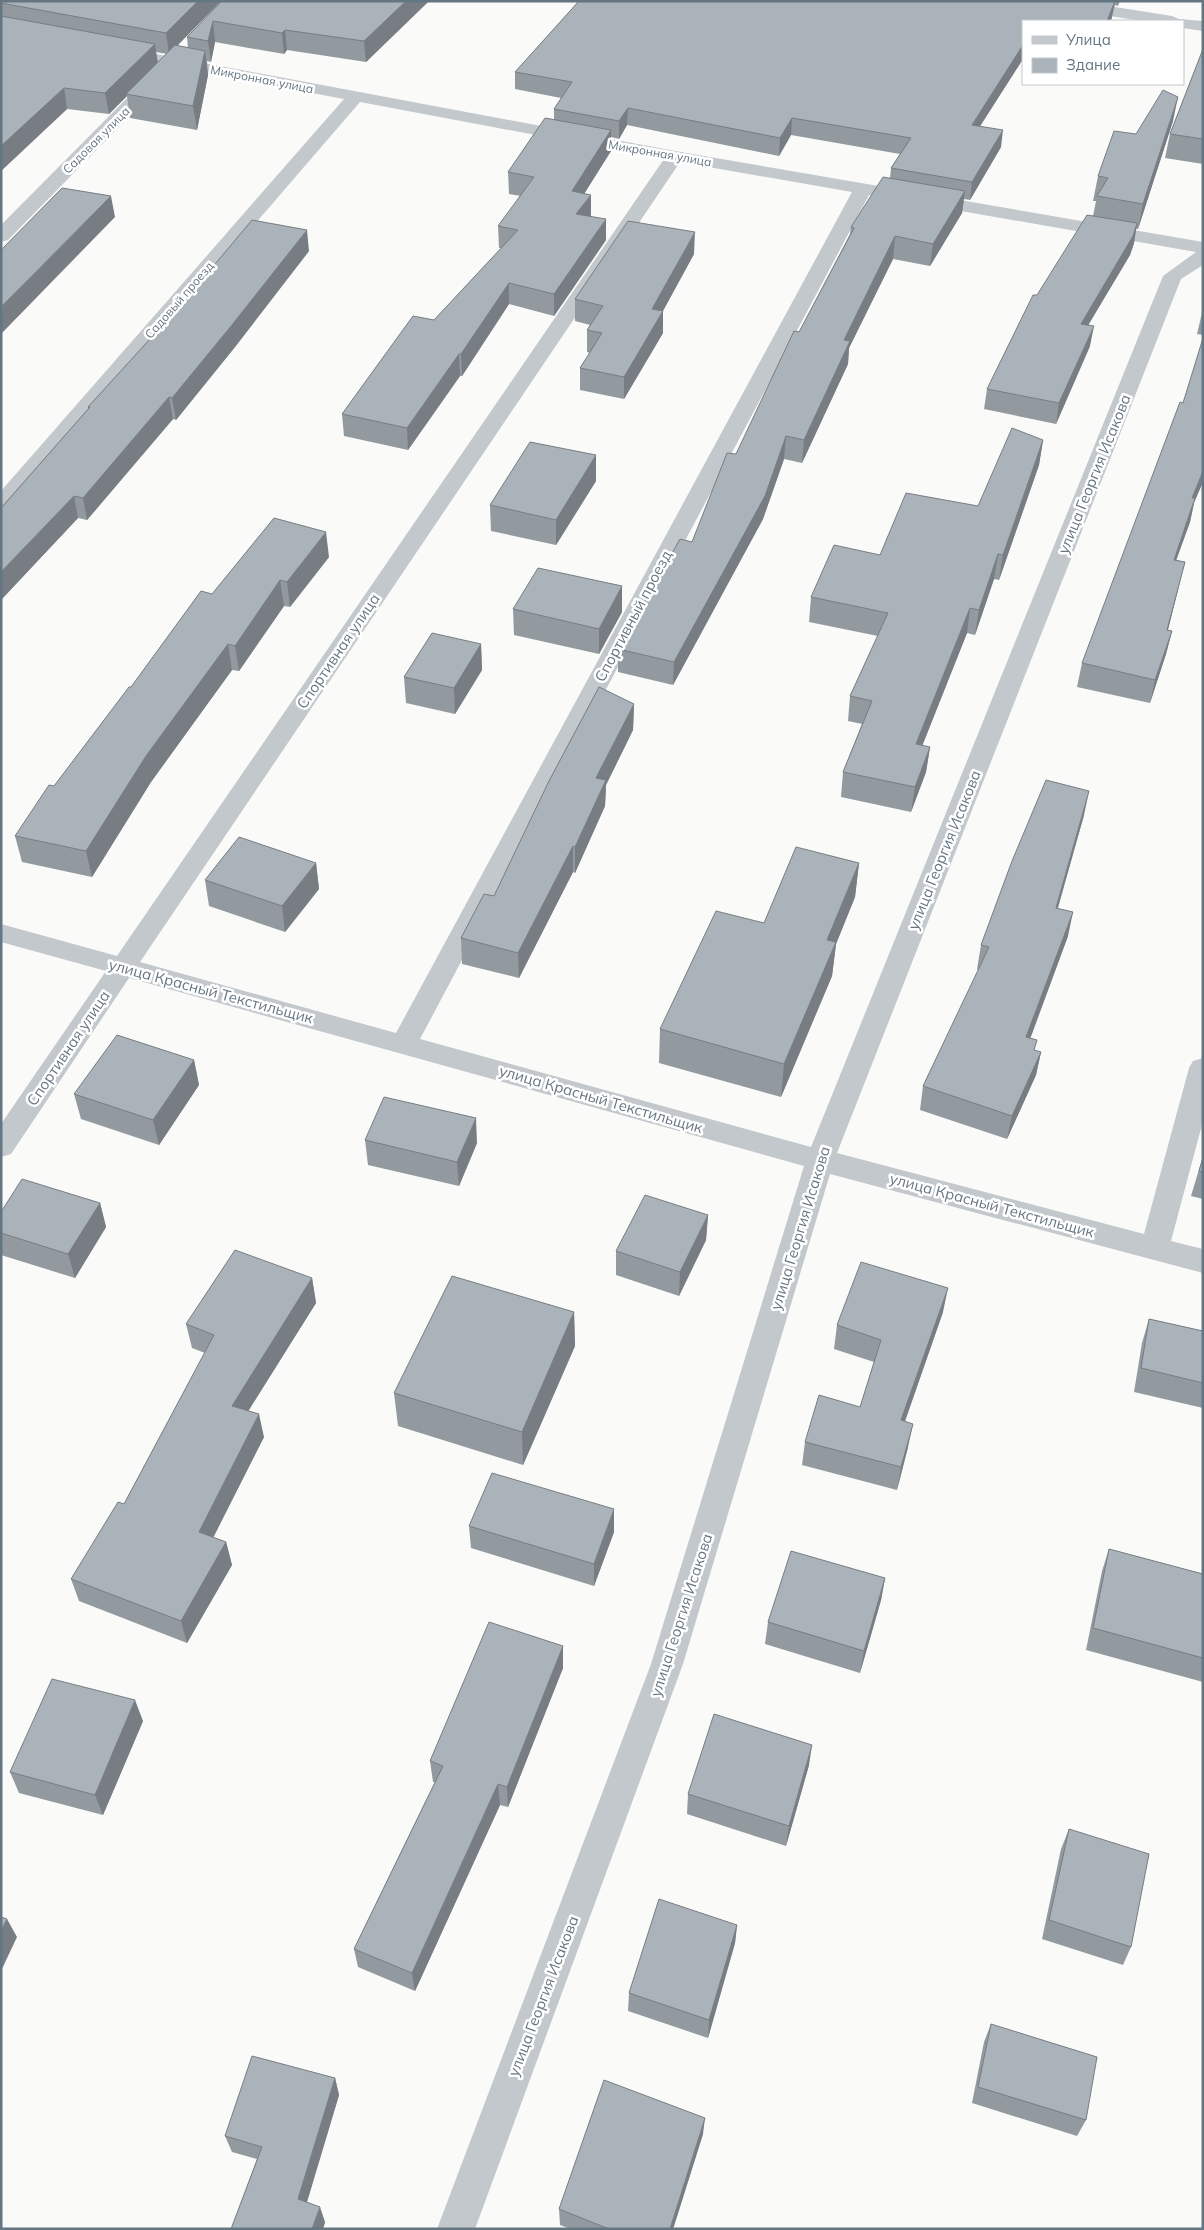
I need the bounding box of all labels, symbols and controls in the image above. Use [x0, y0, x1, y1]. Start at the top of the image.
legend [1022, 20, 1184, 85]
text: Улица [1065, 30, 1111, 49]
text: Здание [1066, 55, 1120, 74]
street label: Микронная улица [209, 62, 315, 96]
street label: Садовая улица [59, 103, 133, 177]
street label: Микронная улица [607, 137, 713, 169]
street label: Садовый проезд [141, 258, 217, 342]
street label: улица Георгия Исакова [1053, 391, 1135, 557]
street label: Спортивный проезд [590, 547, 676, 685]
street label: Спортивная улица [292, 590, 384, 712]
street label: улица Георгия Исакова [903, 767, 985, 933]
street label: улица Красный Текстильщик [107, 955, 316, 1028]
street label: Спортивная улица [22, 987, 114, 1109]
street label: улица Красный Текстильщик [497, 1061, 706, 1137]
street label: улица Георгия Исакова [766, 1144, 834, 1312]
street label: улица Красный Текстильщик [888, 1169, 1097, 1242]
street label: улица Георгия Исакова [646, 1531, 716, 1699]
street label: улица Георгия Исакова [504, 1913, 582, 2079]

